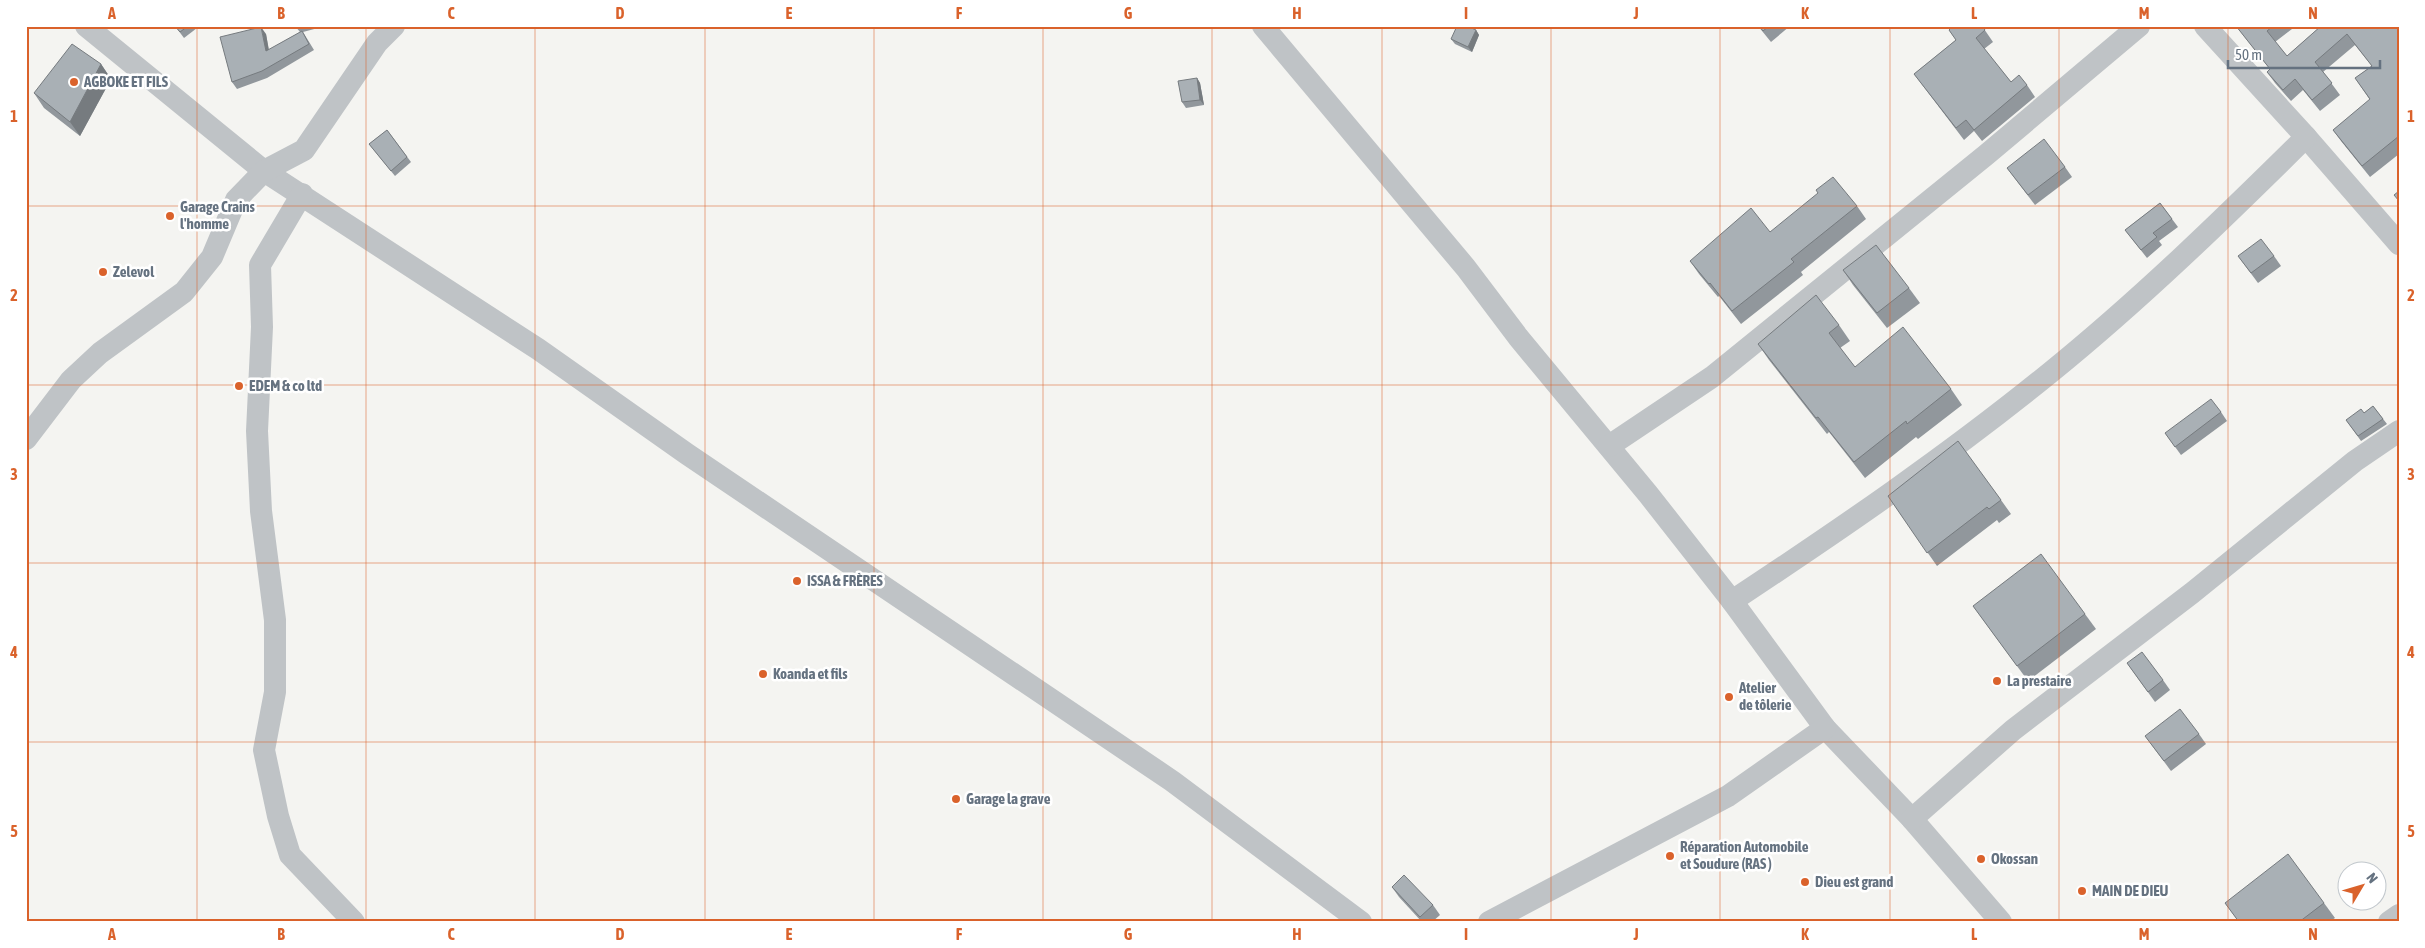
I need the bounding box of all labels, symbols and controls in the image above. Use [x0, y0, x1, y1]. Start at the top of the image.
text: A [107, 4, 116, 22]
text: B [277, 4, 285, 22]
text: C [447, 4, 455, 22]
text: D [616, 4, 625, 22]
text: E [786, 4, 793, 22]
text: F [956, 4, 963, 22]
text: G [1124, 4, 1133, 22]
text: H [1292, 4, 1302, 22]
text: I [1464, 4, 1468, 22]
text: J [1632, 4, 1639, 22]
text: K [1801, 4, 1809, 22]
text: L [1971, 4, 1978, 22]
text: M [2139, 4, 2149, 22]
text: N [2308, 4, 2318, 22]
scale bar [2228, 38, 2380, 70]
text: 50 m [2235, 46, 2262, 63]
place label: AGBOKE ET FILS [83, 73, 169, 90]
marker: AGBOKE ET FILS [68, 76, 80, 88]
text: 1 [10, 107, 18, 125]
text: 1 [2407, 107, 2415, 125]
place label: Garage Crains l'homme [180, 198, 256, 232]
marker: Garage Crains l'homme [164, 210, 176, 222]
place label: Zelevol [113, 263, 155, 280]
marker: Zelevol [97, 266, 109, 278]
text: 2 [10, 286, 18, 304]
text: 2 [2407, 286, 2415, 304]
place label: EDEM & co ltd [249, 377, 322, 394]
marker: EDEM & co ltd [233, 380, 245, 392]
text: 3 [10, 465, 18, 483]
text: 3 [2407, 465, 2415, 483]
place label: ISSA & FRÈRES [807, 572, 884, 589]
marker: ISSA & FRÈRES [791, 575, 803, 587]
text: 4 [9, 643, 18, 661]
text: 4 [2406, 643, 2415, 661]
place label: Koanda et fils [773, 665, 848, 682]
marker: Koanda et fils [757, 668, 769, 680]
place label: La prestaire [2007, 672, 2072, 689]
marker: La prestaire [1991, 675, 2003, 687]
place label: Atelier de tôlerie [1738, 679, 1792, 713]
marker: Atelier de tôlerie [1723, 691, 1735, 703]
place label: Garage la grave [966, 790, 1051, 807]
marker: Garage la grave [950, 793, 962, 805]
text: 5 [10, 822, 18, 840]
text: 5 [2407, 822, 2415, 840]
place label: Réparation Automobile et Soudure (RAS ) [1680, 838, 1809, 872]
marker: Réparation Automobile et Soudure (RAS ) [1664, 850, 1676, 862]
place label: Okossan [1991, 850, 2038, 867]
marker: Okossan [1975, 853, 1987, 865]
north arrow [2338, 860, 2388, 910]
text: N [2363, 870, 2381, 886]
place label: Dieu est grand [1815, 873, 1893, 890]
marker: Dieu est grand [1799, 876, 1811, 888]
place label: MAIN DE DIEU [2092, 882, 2169, 899]
marker: MAIN DE DIEU [2076, 885, 2088, 897]
text: A [107, 925, 116, 943]
text: B [277, 925, 285, 943]
text: C [447, 925, 455, 943]
text: D [616, 925, 625, 943]
text: E [786, 925, 793, 943]
text: F [956, 925, 963, 943]
text: G [1124, 925, 1133, 943]
text: H [1292, 925, 1302, 943]
text: I [1464, 925, 1468, 943]
text: J [1632, 925, 1639, 943]
text: K [1801, 925, 1809, 943]
text: L [1971, 925, 1978, 943]
text: M [2139, 925, 2149, 943]
text: N [2308, 925, 2318, 943]

